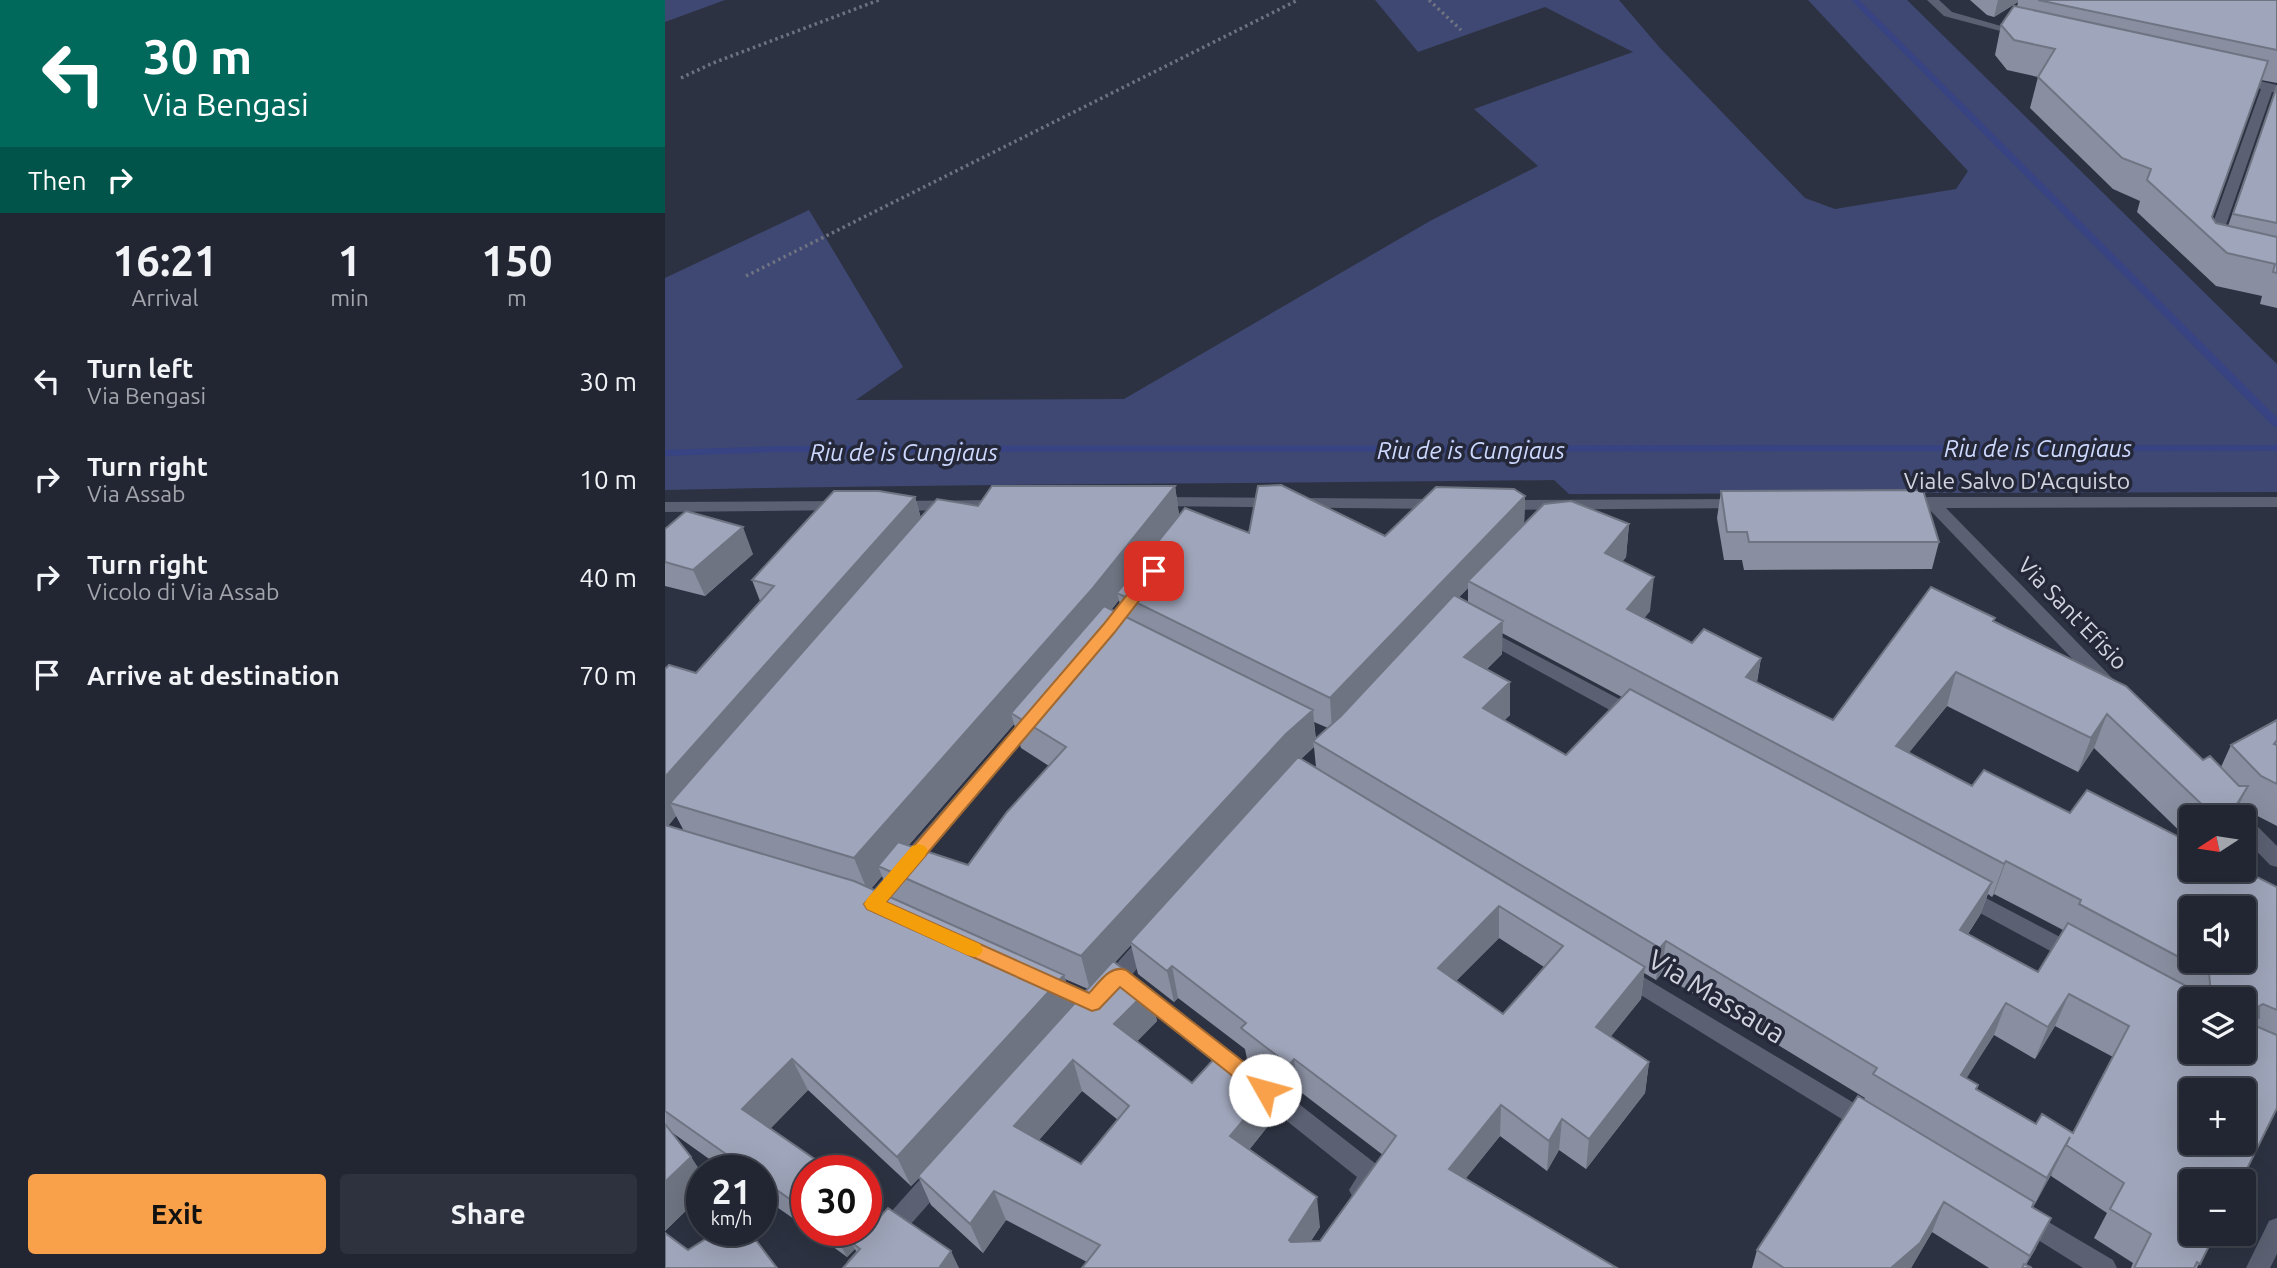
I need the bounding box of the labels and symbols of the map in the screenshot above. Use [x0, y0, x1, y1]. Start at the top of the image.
water label: Riu de is Cungiaus [1944, 435, 2132, 462]
water label: Riu de is Cungiaus [1377, 437, 1565, 464]
water label: Riu de is Cungiaus [810, 439, 998, 466]
street label: Viale Salvo D'Acquisto [1904, 468, 2130, 493]
pin [1124, 541, 1184, 601]
street label: Via Sant'Efisio [2013, 552, 2133, 674]
north arrow [2179, 805, 2256, 882]
street label: Via Massaua [1643, 943, 1791, 1049]
position arrow [1228, 1053, 1302, 1127]
speed limit sign: 30 [791, 1155, 882, 1246]

